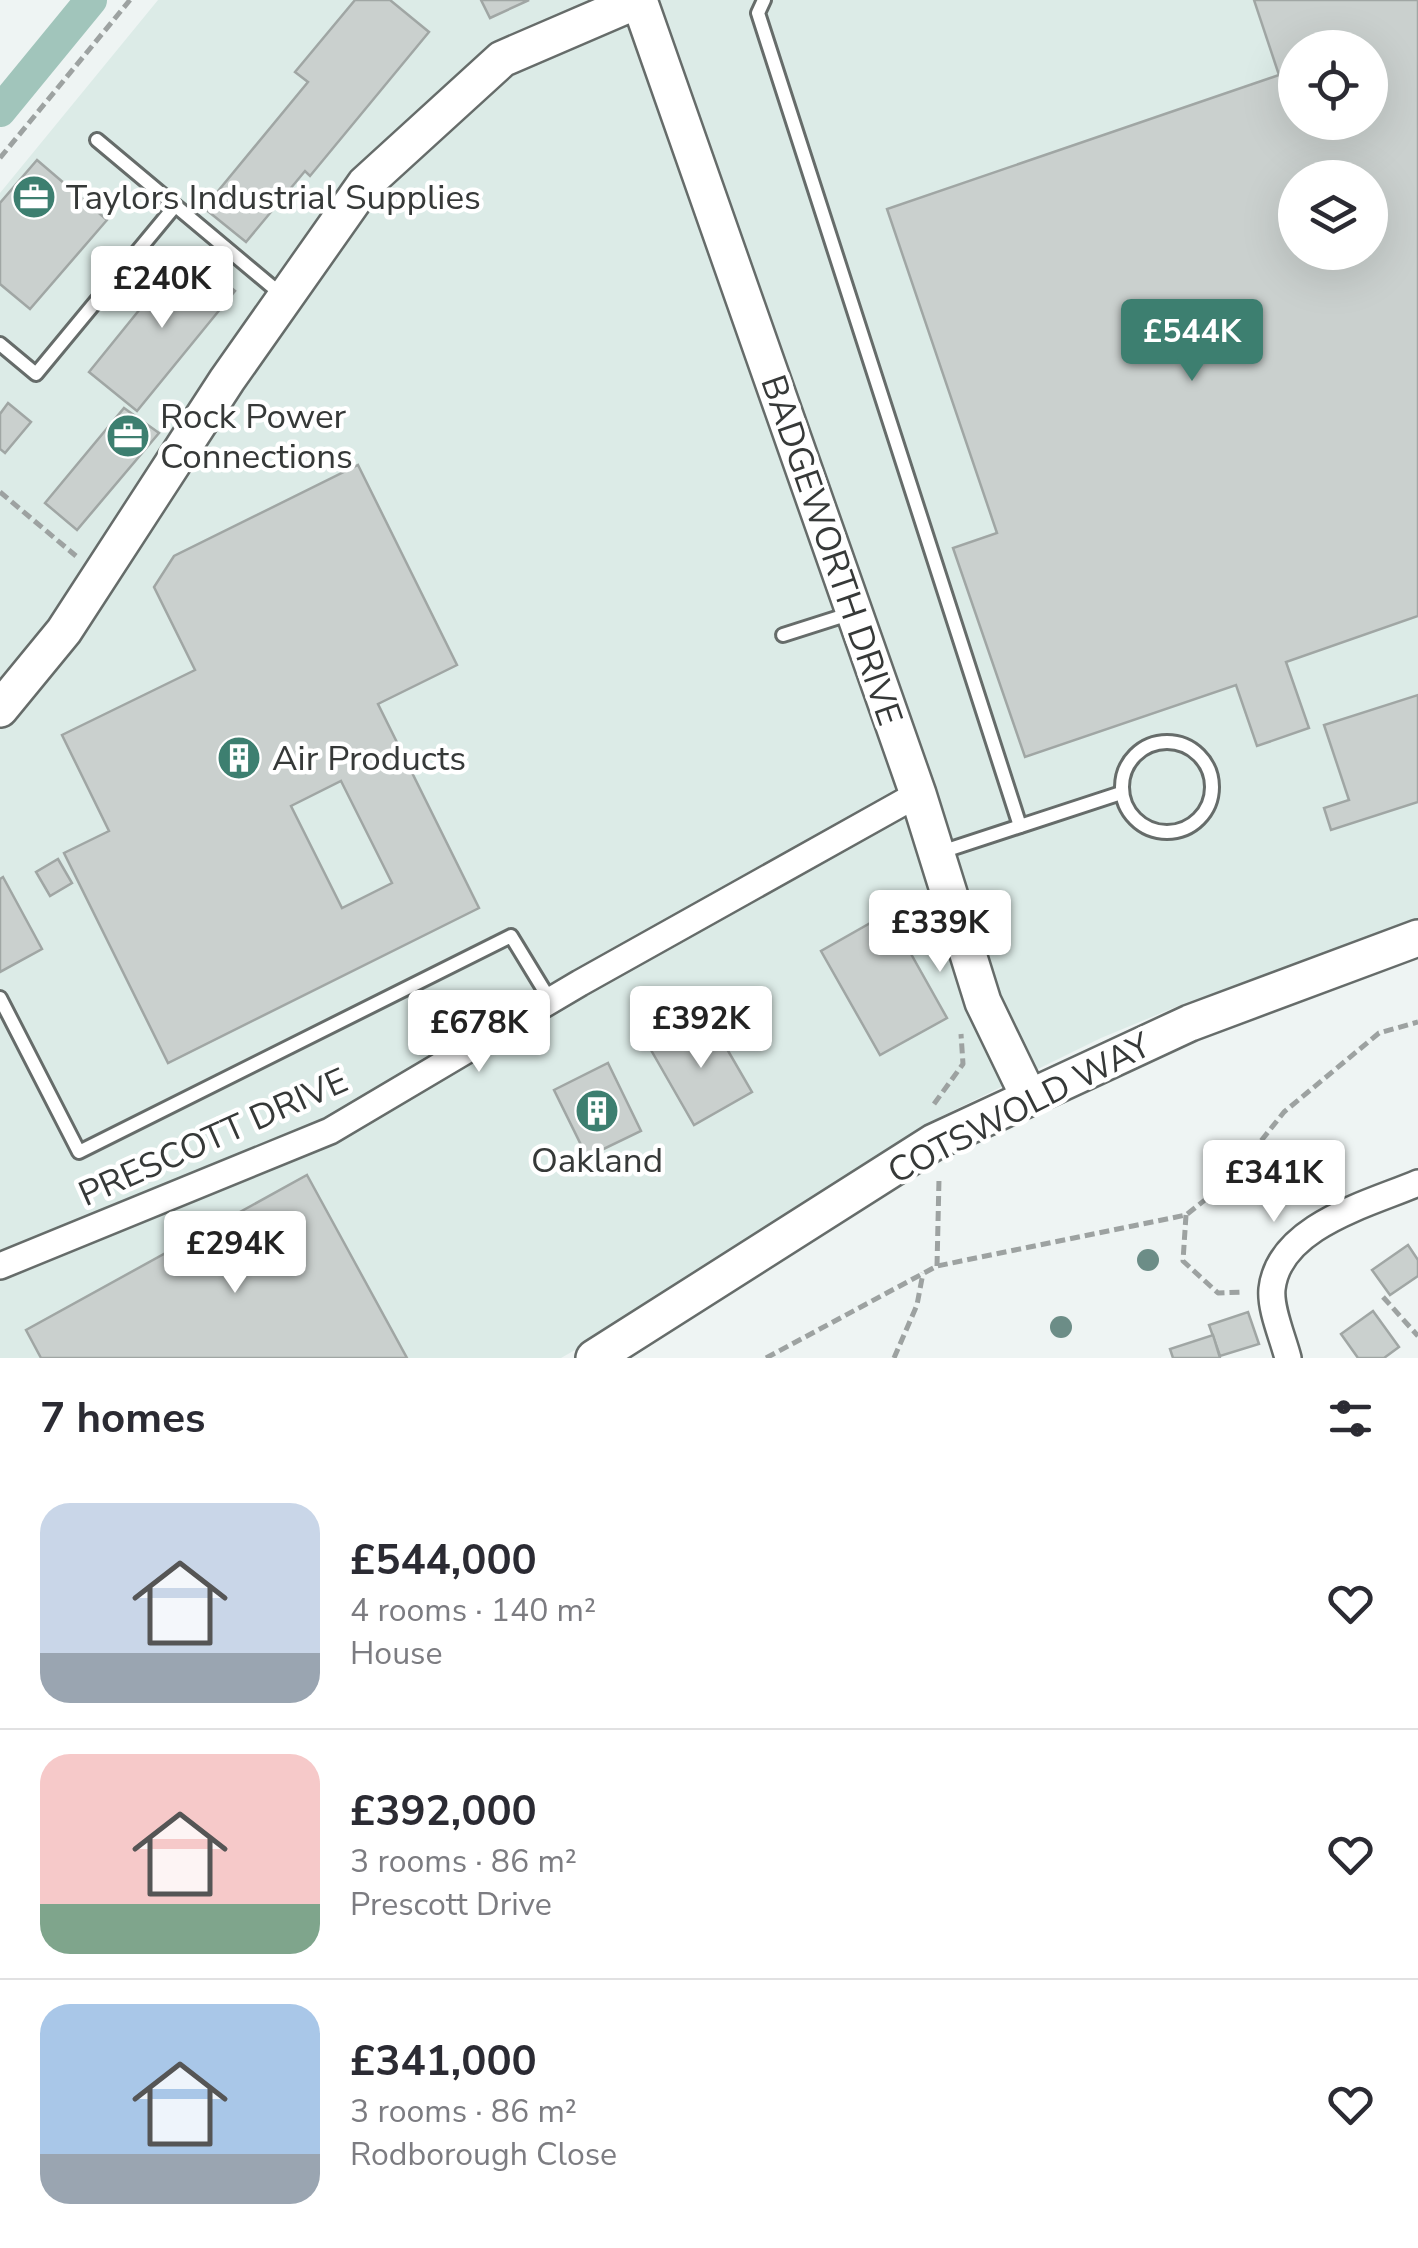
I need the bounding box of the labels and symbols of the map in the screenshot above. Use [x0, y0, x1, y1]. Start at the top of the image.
office icon: Taylors Industrial Supplies [11, 174, 57, 220]
place label: Taylors Industrial Supplies [66, 174, 481, 221]
pin: £240K [92, 246, 232, 331]
pin: £544K [1122, 299, 1262, 384]
street label: BADGEWORTH DRIVE [749, 369, 914, 732]
place label: Rock Power Connections [160, 393, 353, 480]
office icon: Rock Power Connections [105, 413, 151, 459]
building icon: Air Products [216, 735, 262, 781]
place label: Air Products [272, 735, 466, 782]
pin: £339K [870, 890, 1010, 975]
pin: £392K [631, 986, 771, 1071]
pin: £678K [409, 990, 549, 1075]
street label: COTSWOLD WAY [880, 1021, 1160, 1195]
street label: PRESCOTT DRIVE [71, 1057, 355, 1218]
building icon: Oakland [574, 1088, 620, 1134]
place label: Oakland [531, 1137, 663, 1184]
pin: £341K [1204, 1140, 1344, 1225]
pin: £294K [165, 1211, 305, 1296]

